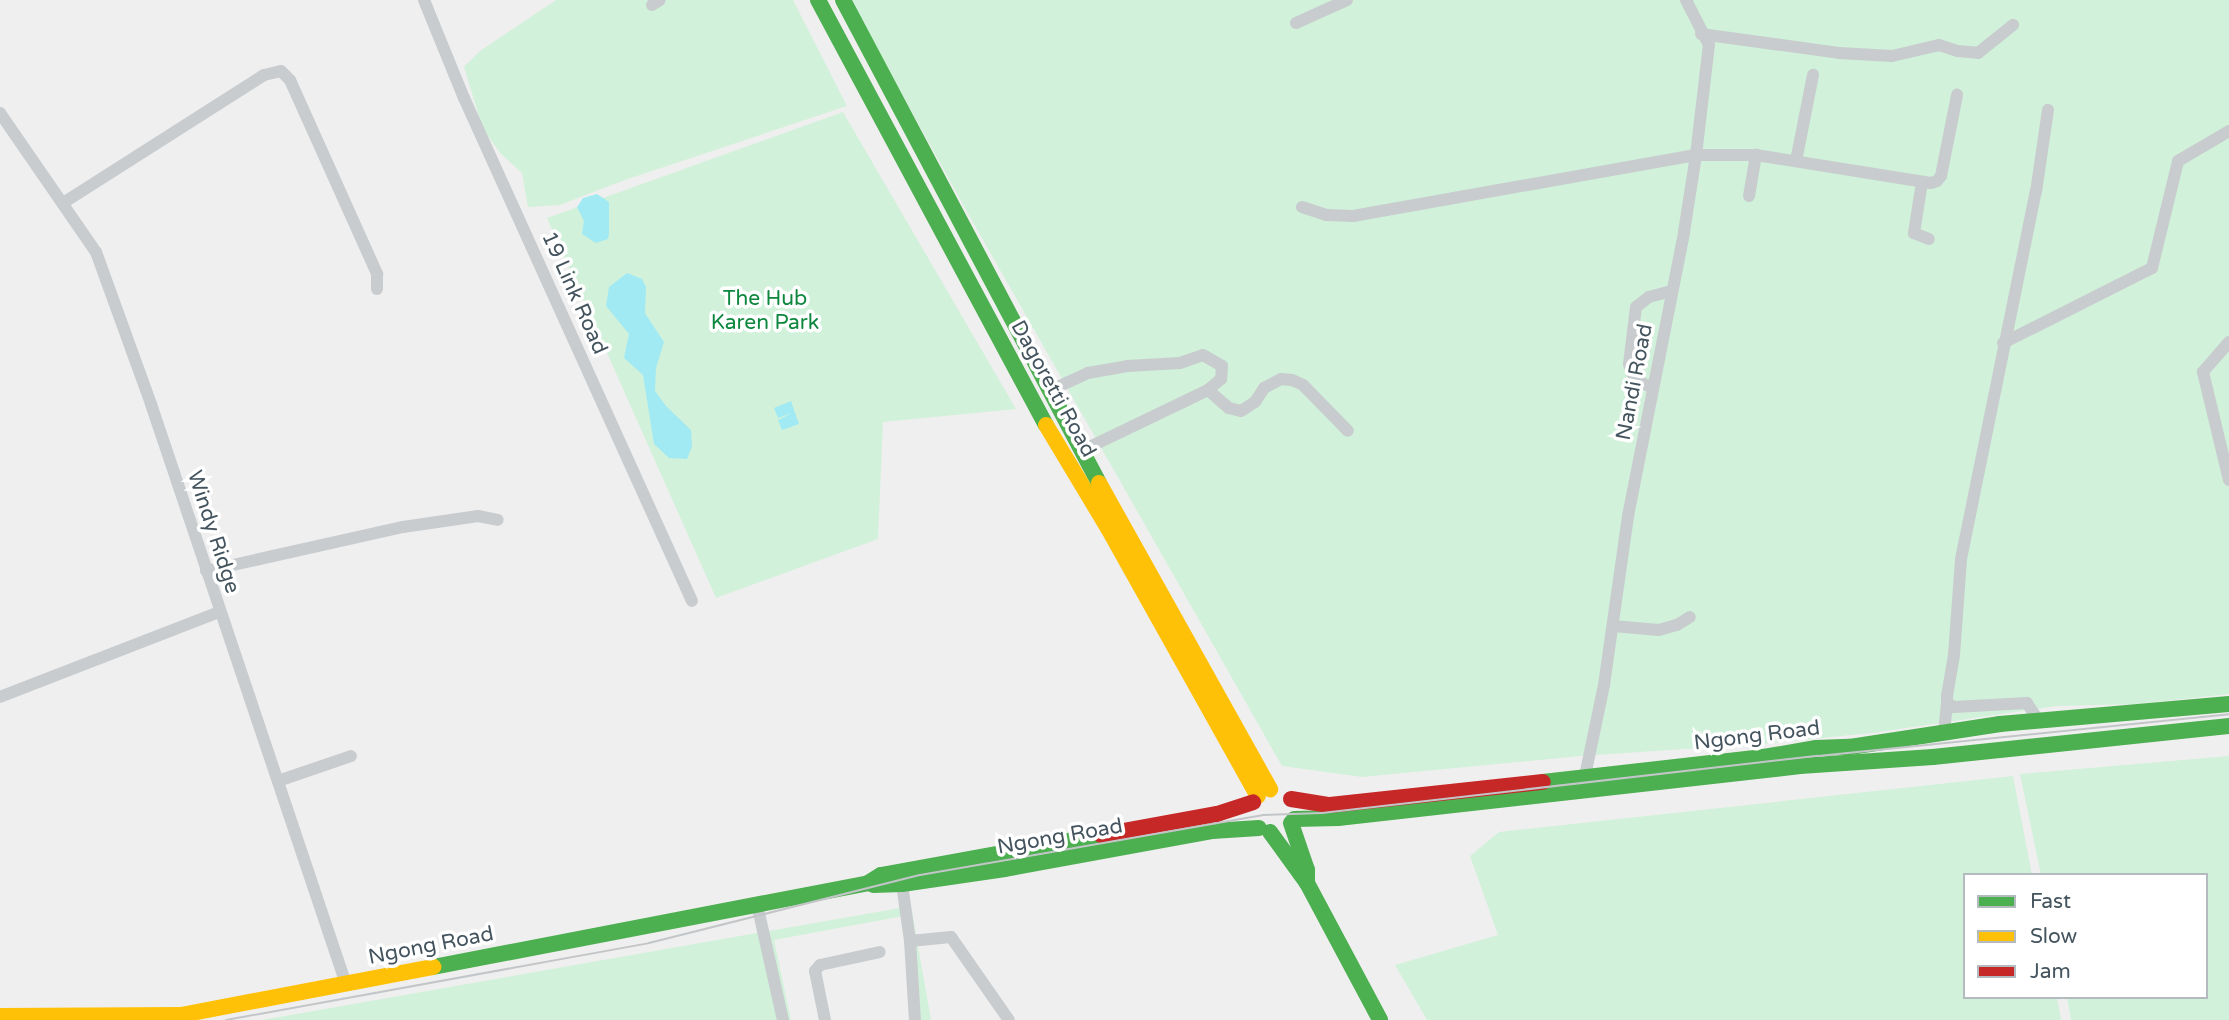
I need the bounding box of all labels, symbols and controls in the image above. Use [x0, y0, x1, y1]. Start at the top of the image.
street label: 19 Link Road [536, 228, 612, 358]
park label: The Hub Karen Park [711, 286, 819, 336]
street label: Dagoretti Road [1005, 316, 1101, 462]
street label: Nandi Road [1611, 322, 1659, 442]
street label: Windy Ridge [181, 467, 245, 597]
street label: Ngong Road [1693, 716, 1821, 756]
street label: Ngong Road [995, 814, 1125, 860]
legend [1963, 873, 2208, 999]
text: Fast [2030, 889, 2071, 914]
street label: Ngong Road [366, 922, 496, 970]
text: Slow [2030, 924, 2077, 949]
text: Jam [2030, 959, 2071, 984]

